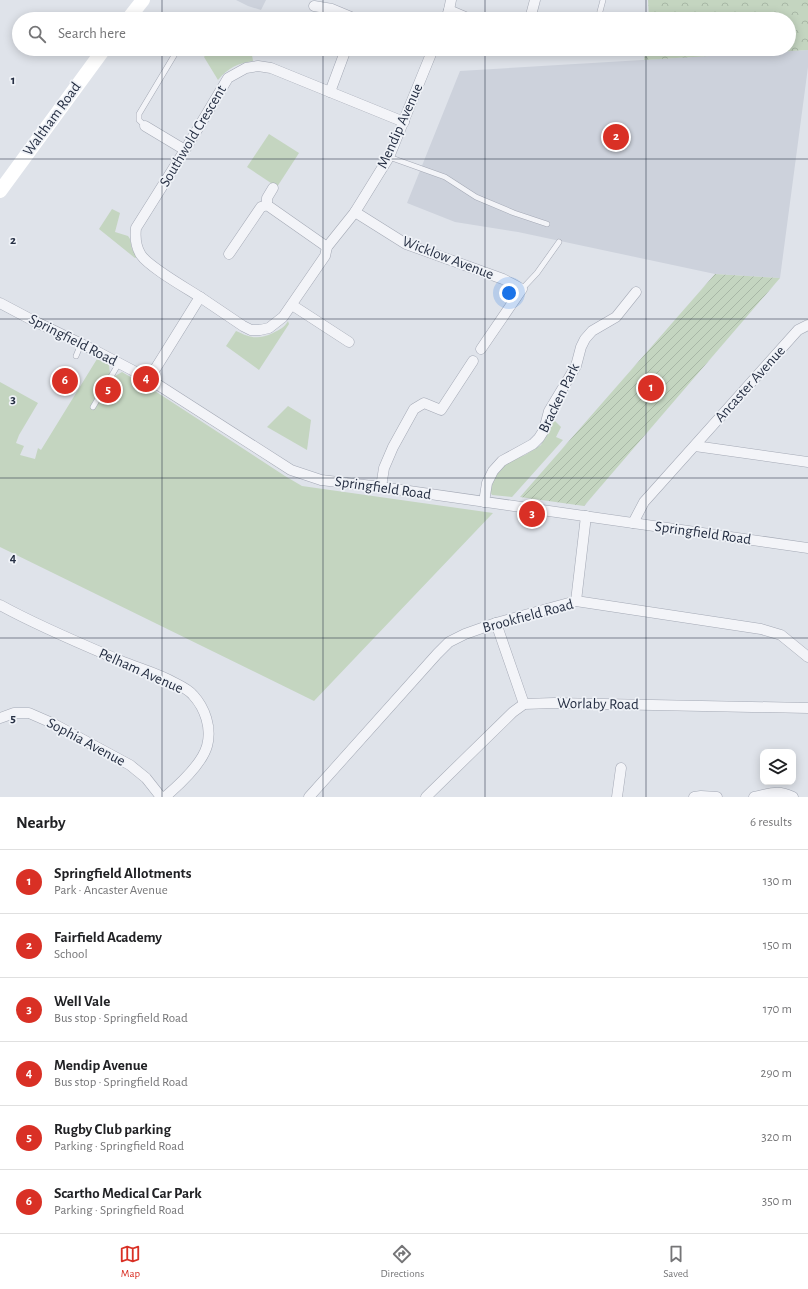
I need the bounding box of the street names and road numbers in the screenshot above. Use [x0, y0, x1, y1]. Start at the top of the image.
street label: Waltham Road [20, 79, 84, 159]
street label: Mendip Avenue [375, 81, 425, 171]
street label: Southwold Crescent [157, 83, 229, 189]
street label: Wicklow Avenue [400, 234, 496, 282]
street label: Springfield Road [26, 311, 120, 369]
street label: Ancaster Avenue [712, 343, 788, 425]
street label: Bracken Park [536, 361, 582, 435]
street label: Springfield Road [334, 474, 432, 502]
street label: Springfield Road [654, 519, 752, 547]
street label: Brookfield Road [481, 597, 575, 635]
street label: Pelham Avenue [97, 646, 185, 696]
street label: Worlaby Road [557, 696, 639, 712]
street label: Sophia Avenue [44, 715, 128, 769]

